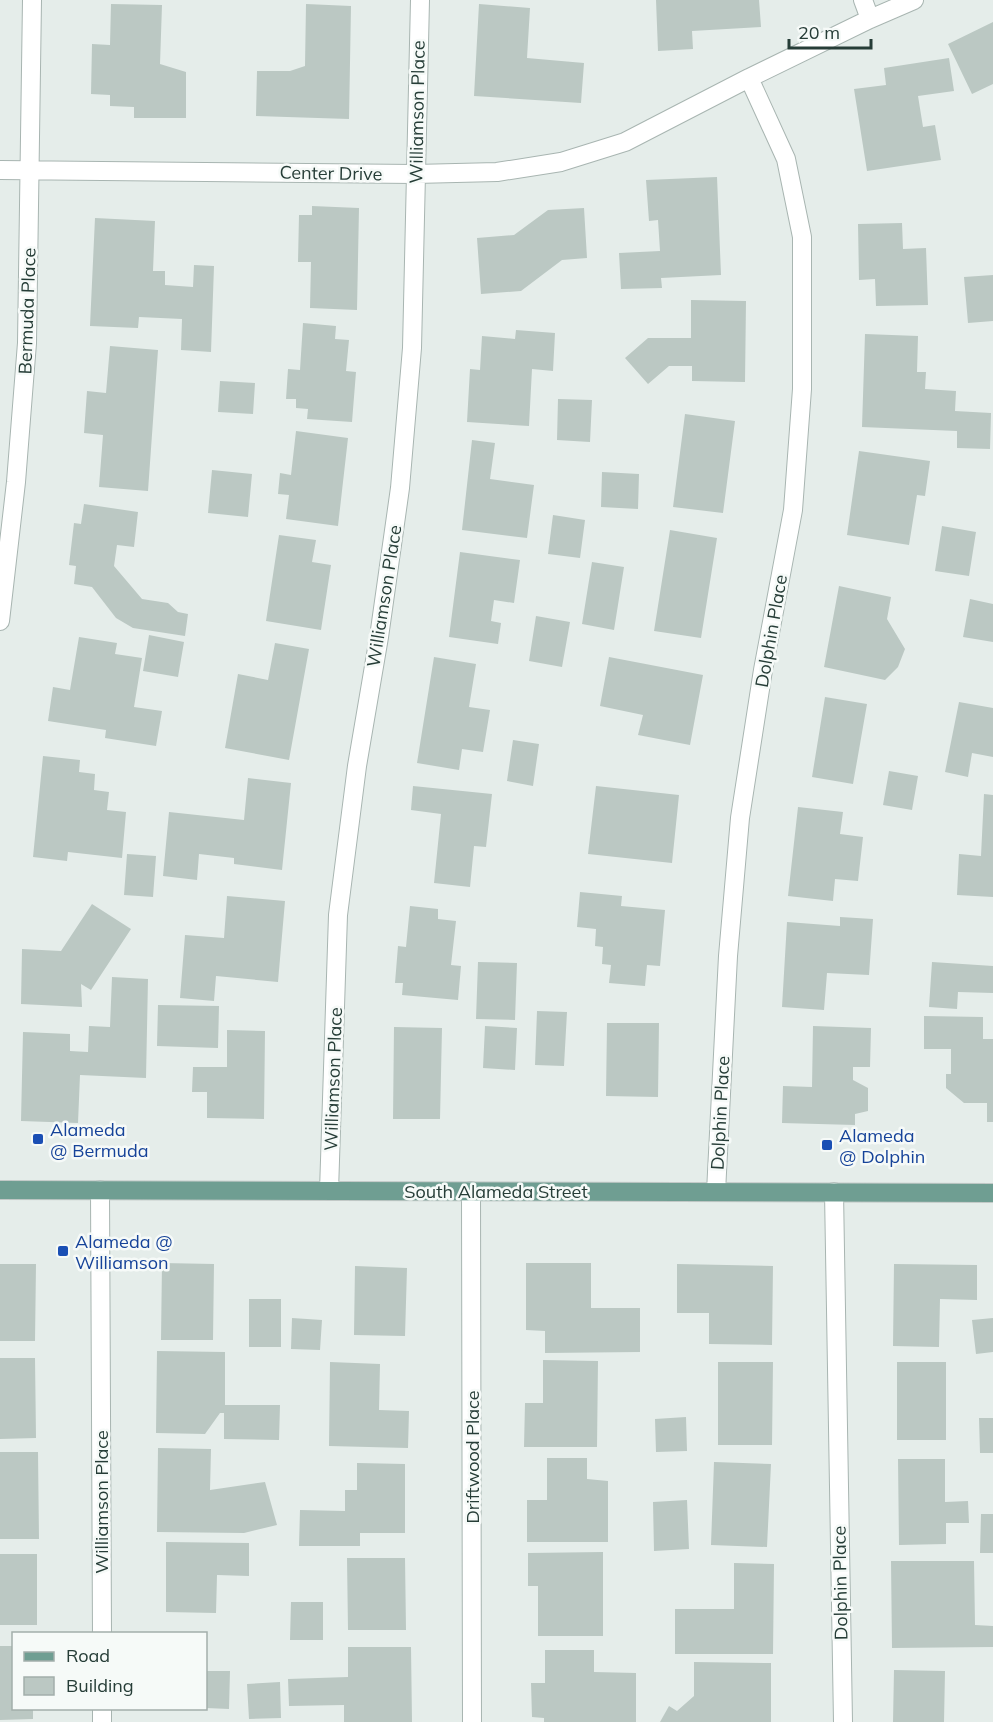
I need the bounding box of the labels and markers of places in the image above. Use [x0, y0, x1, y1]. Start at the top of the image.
place label: Alameda @ Bermuda [50, 1118, 149, 1162]
place label: Alameda @ Dolphin [839, 1124, 925, 1168]
marker: Alameda @ Bermuda [31, 1132, 45, 1146]
marker: Alameda @ Dolphin [820, 1138, 834, 1152]
place label: Alameda @ Williamson [75, 1230, 173, 1274]
marker: Alameda @ Williamson [56, 1244, 70, 1258]

